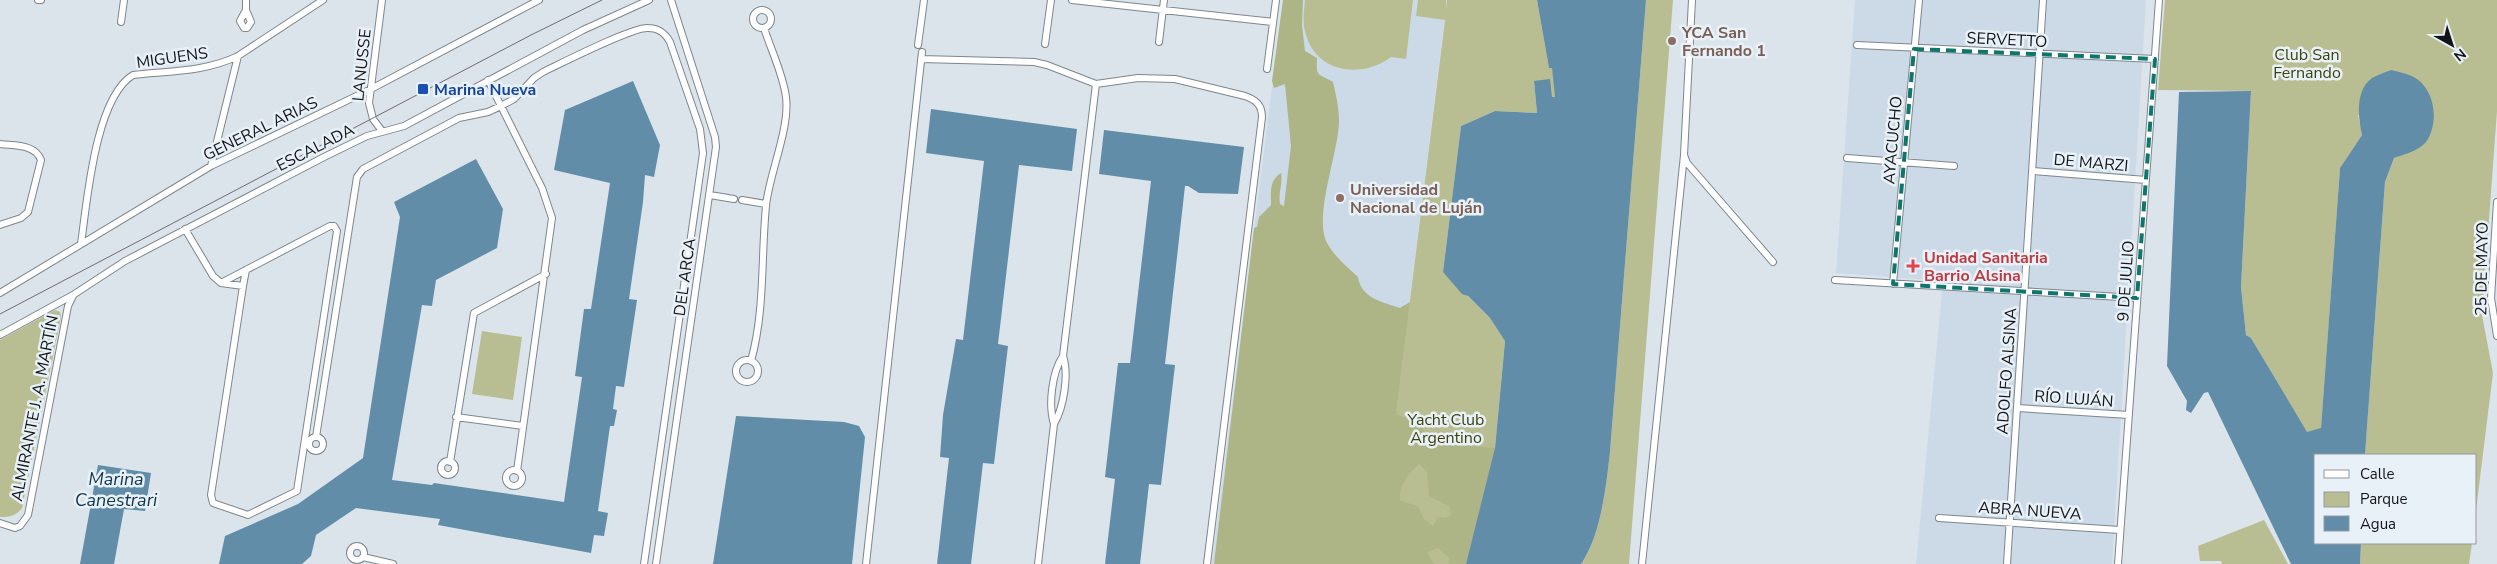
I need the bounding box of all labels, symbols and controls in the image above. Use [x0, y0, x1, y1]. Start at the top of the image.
north arrow [2427, 20, 2477, 70]
place label: YCA San Fernando 1 [1681, 22, 1766, 62]
street label: SERVETTO [1966, 27, 2048, 53]
street label: LANUSSE [347, 28, 377, 102]
marker: YCA San Fernando 1 [1666, 35, 1678, 47]
street label: MIGUENS [135, 42, 209, 74]
park label: Club San Fernando [2273, 44, 2341, 84]
text: N [2450, 44, 2470, 65]
place label: Marina Nueva [434, 79, 536, 101]
marker: Marina Nueva [416, 82, 430, 96]
street label: GENERAL ARIAS [199, 92, 322, 166]
street label: AYACUCHO [1878, 95, 1908, 185]
street label: ESCALADA [273, 119, 358, 177]
street label: DE MARZI [2053, 149, 2129, 177]
place label: Universidad Nacional de Luján [1350, 179, 1482, 219]
marker: Universidad Nacional de Luján [1334, 192, 1346, 204]
street label: 25 DE MAYO [2470, 222, 2494, 316]
street label: DEL ARCA [669, 236, 701, 318]
street label: 9 DE JULIO [2112, 240, 2140, 322]
place label: Unidad Sanitaria Barrio Alsina [1924, 247, 2048, 287]
marker: Unidad Sanitaria Barrio Alsina [1906, 259, 1920, 273]
street label: ADOLFO ALSINA [1992, 307, 2022, 435]
street label: ALMIRANTE J. A. MARTÍN [6, 313, 64, 503]
street label: RÍO LUJÁN [2034, 385, 2114, 413]
park label: Yacht Club Argentino [1407, 409, 1484, 449]
legend [2314, 454, 2477, 544]
text: Calle [2360, 464, 2395, 484]
water label: Marina Canestrari [75, 467, 158, 512]
text: Parque [2360, 489, 2408, 509]
street label: ABRA NUEVA [1978, 496, 2083, 526]
text: Agua [2360, 514, 2396, 534]

